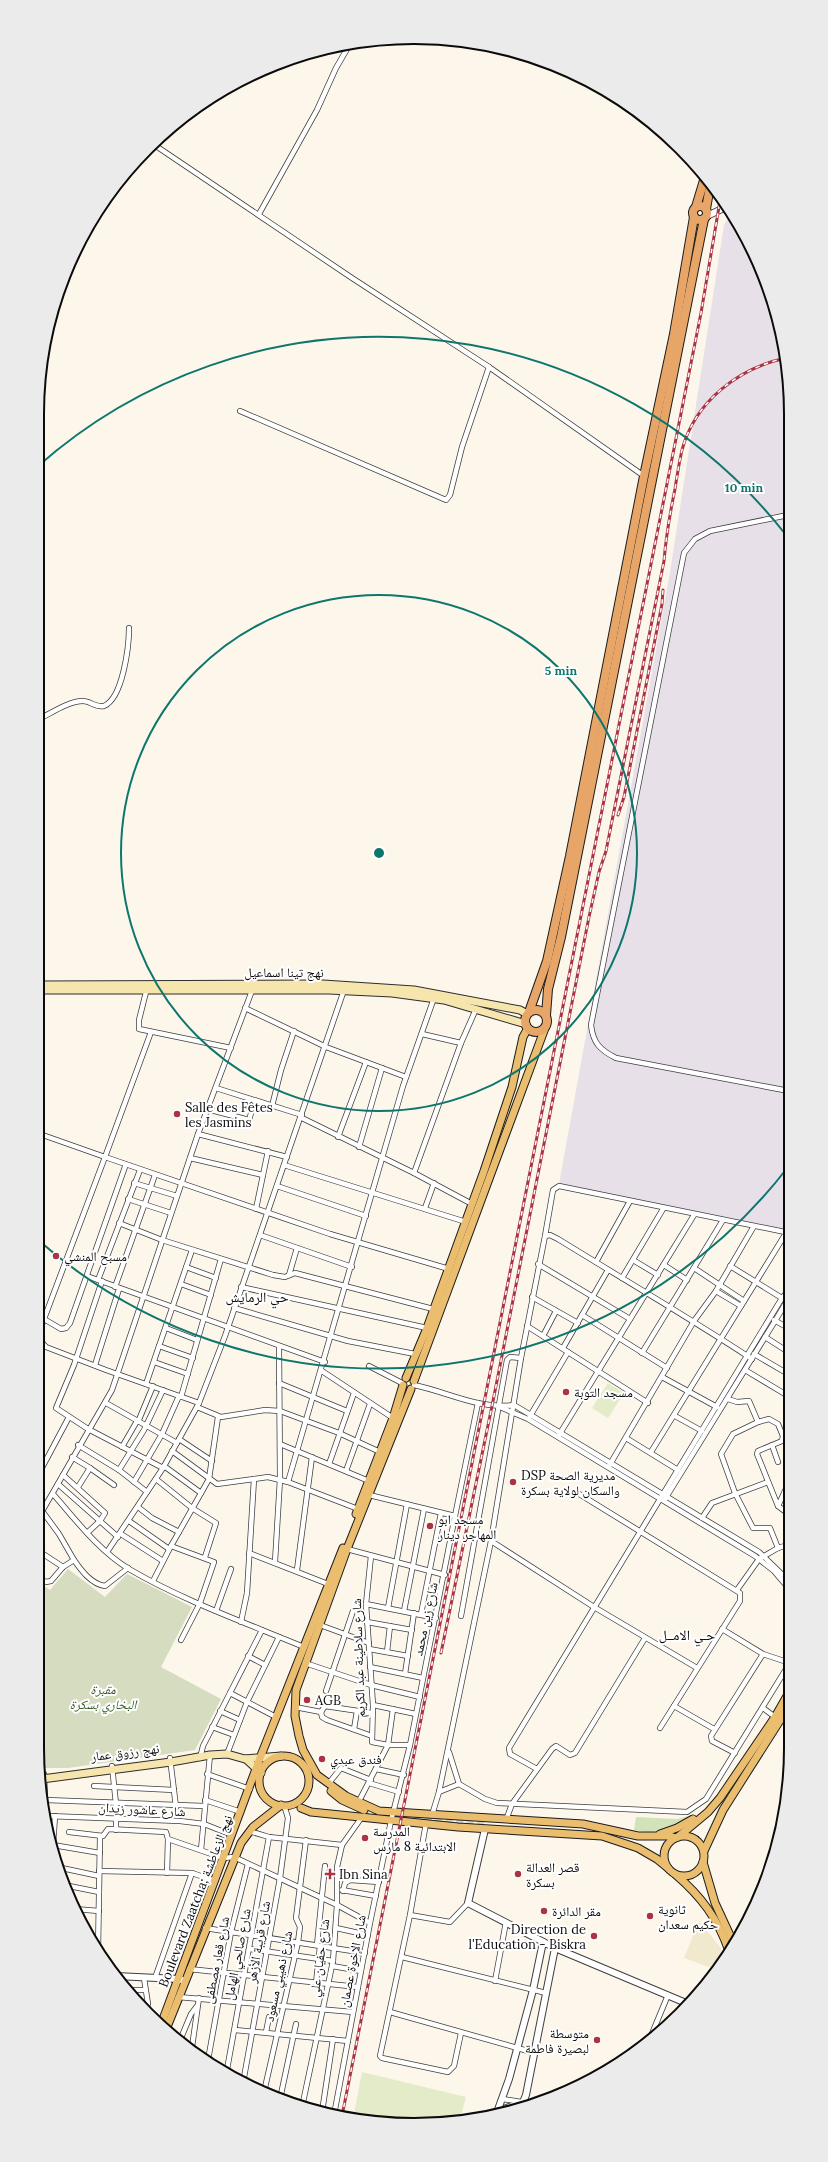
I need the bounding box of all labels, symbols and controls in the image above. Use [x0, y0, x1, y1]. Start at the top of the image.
text: 10 min [725, 480, 763, 495]
text: 5 min [545, 663, 577, 678]
centre of rings [372, 846, 386, 860]
street label: نهج تينا اسماعيل [244, 964, 324, 982]
place label: Salle des Fêtes les Jasmins [185, 1099, 273, 1131]
marker: Salle des Fêtes les Jasmins [172, 1109, 182, 1119]
place label: مسبح المنشي [64, 1248, 127, 1267]
marker: مسبح المنشي [51, 1251, 61, 1261]
district label: حي الرمايش [225, 1288, 289, 1309]
place label: مسجد التوبة [574, 1384, 633, 1401]
marker: مسجد التوبة [561, 1387, 571, 1397]
place label: DSP مديرية الصحة والسكان لولاية بسكرة [521, 1467, 620, 1499]
marker: DSP مديرية الصحة والسكان لولاية بسكرة [508, 1477, 518, 1487]
place label: مسجد ابو المهاجر دينار [437, 1511, 496, 1543]
marker: مسجد ابو المهاجر دينار [425, 1521, 435, 1531]
street label: شارع زين محمد [409, 1581, 443, 1658]
street label: شارع سلاطينة عبد الكريم [348, 1598, 370, 1718]
district label: حـي الامــل [659, 1626, 715, 1647]
park label: مقبرة البخاري بسكرة [70, 1681, 138, 1715]
place label: AGB [314, 1692, 341, 1709]
marker: AGB [302, 1695, 312, 1705]
street label: نهج رزوق عمار [89, 1740, 160, 1766]
place label: فندق عبدي [330, 1751, 382, 1770]
marker: فندق عبدي [317, 1754, 327, 1764]
street label: شارع عاشور زيدان [98, 1799, 186, 1821]
street label: Boulevard Zaatcha; نهج الزعاطشة [155, 1813, 237, 1990]
place label: المدرسة الابتدائية 8 مارس [373, 1823, 456, 1855]
marker: المدرسة الابتدائية 8 مارس [360, 1833, 370, 1843]
place label: قصر العدالة بسكرة [526, 1859, 579, 1891]
place label: Ibn Sina [339, 1866, 388, 1883]
marker: Ibn Sina [324, 1868, 336, 1880]
marker: قصر العدالة بسكرة [513, 1869, 523, 1879]
street label: شارع قريبة الأزهر [243, 1900, 275, 1986]
place label: ثانوية حكيم سعدان [658, 1901, 718, 1933]
place label: مقر الدائرة [552, 1903, 601, 1920]
marker: مقر الدائرة [539, 1906, 549, 1916]
street label: شارع صالحي الهامل [220, 1907, 257, 2002]
marker: ثانوية حكيم سعدان [645, 1911, 655, 1921]
street label: شارع الإخوة عصمان [335, 1913, 371, 2009]
street label: شارع قعار مصطفى [200, 1915, 234, 2006]
street label: شارع حفيان علي [306, 1918, 336, 1999]
place label: Direction de l'Education - Biskra [468, 1921, 586, 1953]
street label: شارع ذهيبي مسعود [261, 1929, 299, 2024]
marker: Direction de l'Education - Biskra [589, 1931, 599, 1941]
place label: متوسطة لبصيرة فاطمة [525, 2025, 589, 2057]
marker: متوسطة لبصيرة فاطمة [592, 2035, 602, 2045]

